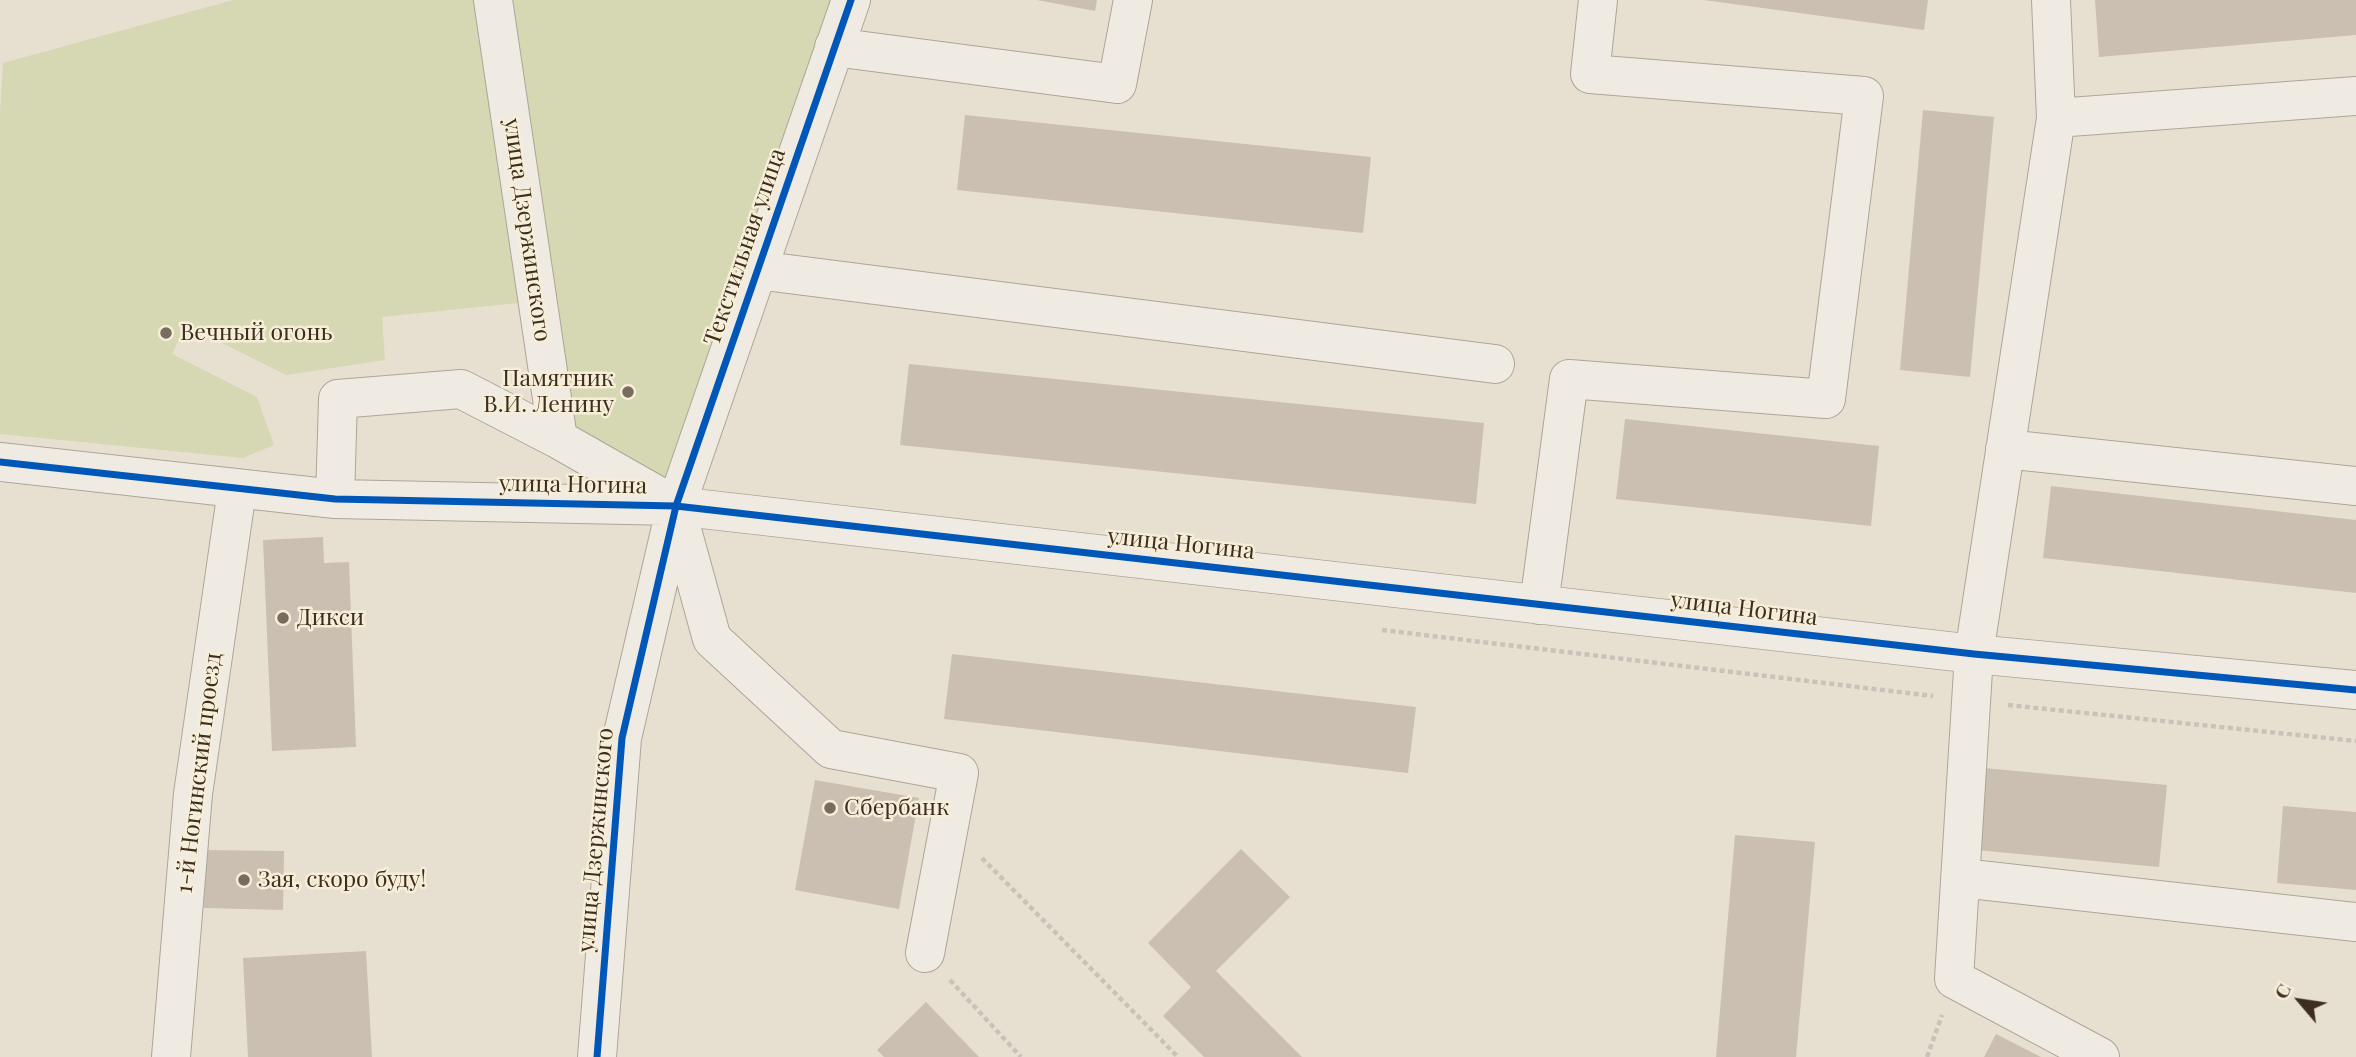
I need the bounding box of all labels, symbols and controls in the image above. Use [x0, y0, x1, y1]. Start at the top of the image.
street label: улица Дзержинского [498, 116, 556, 344]
street label: Текстильная улица [698, 145, 792, 349]
place label: Вечный огонь [180, 319, 332, 347]
marker: Вечный огонь [158, 325, 174, 341]
place label: Памятник В.И. Ленину [483, 365, 614, 419]
marker: Памятник В.И. Ленину [620, 384, 636, 400]
street label: улица Ногина [499, 470, 647, 500]
street label: улица Ногина [1106, 523, 1256, 565]
street label: улица Ногина [1669, 586, 1819, 632]
place label: Дикси [297, 604, 364, 632]
marker: Дикси [275, 610, 291, 626]
street label: 1-й Ногинский проезд [171, 651, 227, 895]
street label: улица Дзержинского [572, 727, 620, 953]
place label: Сбербанк [844, 794, 949, 822]
marker: Сбербанк [822, 800, 838, 816]
place label: Зая, скоро буду! [258, 866, 426, 894]
marker: Зая, скоро буду! [236, 872, 252, 888]
north arrow [2265, 966, 2335, 1036]
text: С [2267, 979, 2296, 1003]

